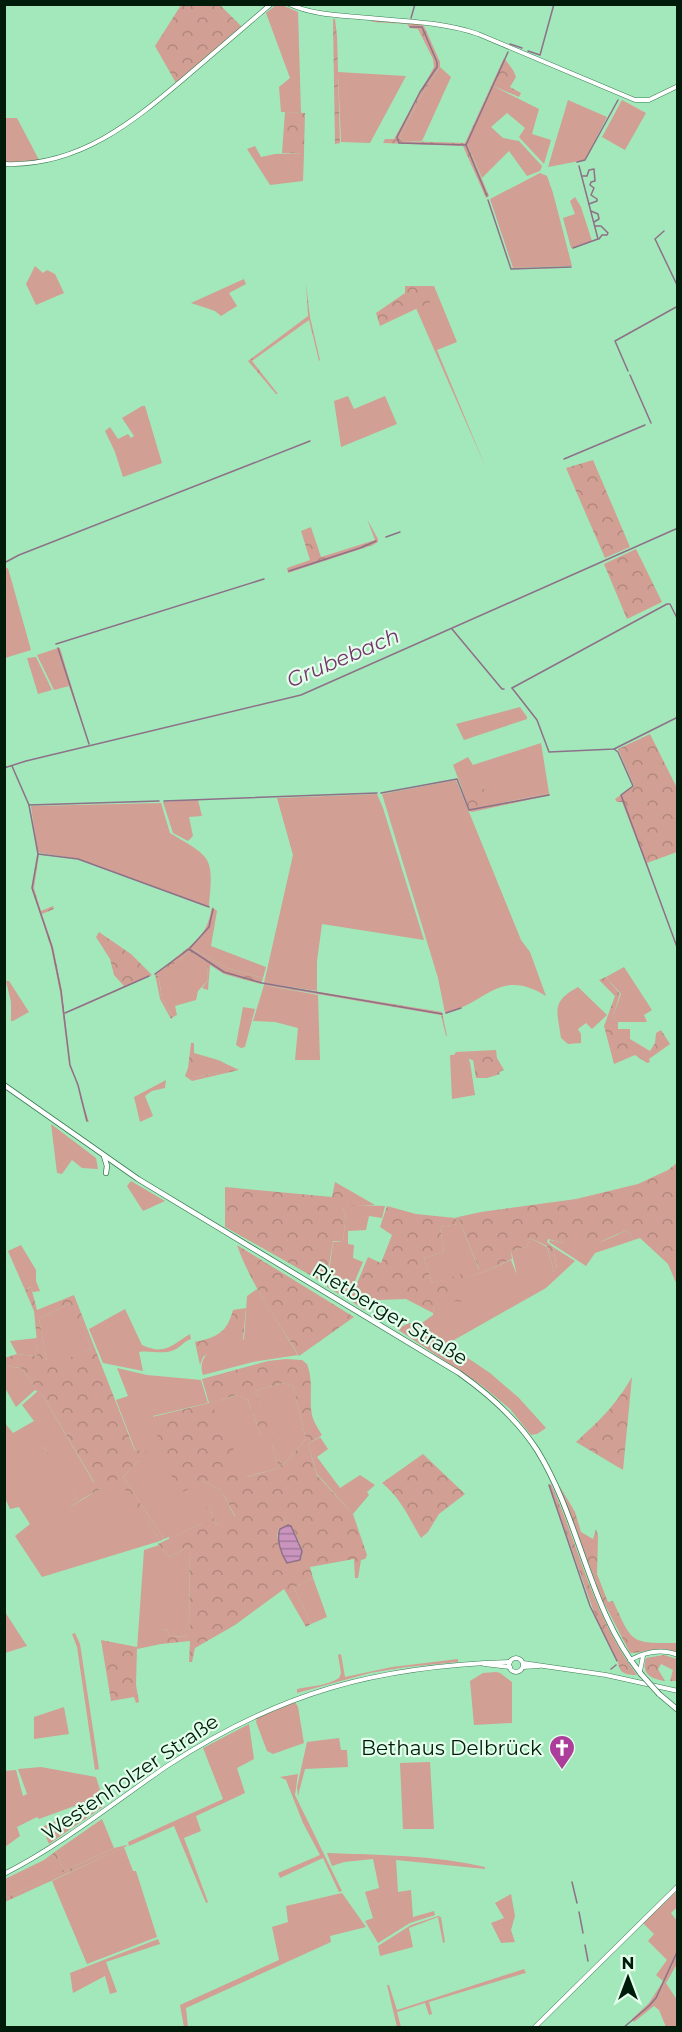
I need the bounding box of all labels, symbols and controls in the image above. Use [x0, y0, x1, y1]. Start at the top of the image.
water label: Grubebach [283, 623, 403, 692]
street label: Rietberger Straße [308, 1258, 472, 1370]
street label: Westenholzer Straße [37, 1709, 223, 1845]
church icon: Bethaus Delbrück [547, 1733, 577, 1771]
place label: Bethaus Delbrück [361, 1736, 542, 1760]
north arrow [598, 1948, 658, 2008]
text: N [622, 1954, 634, 1973]

